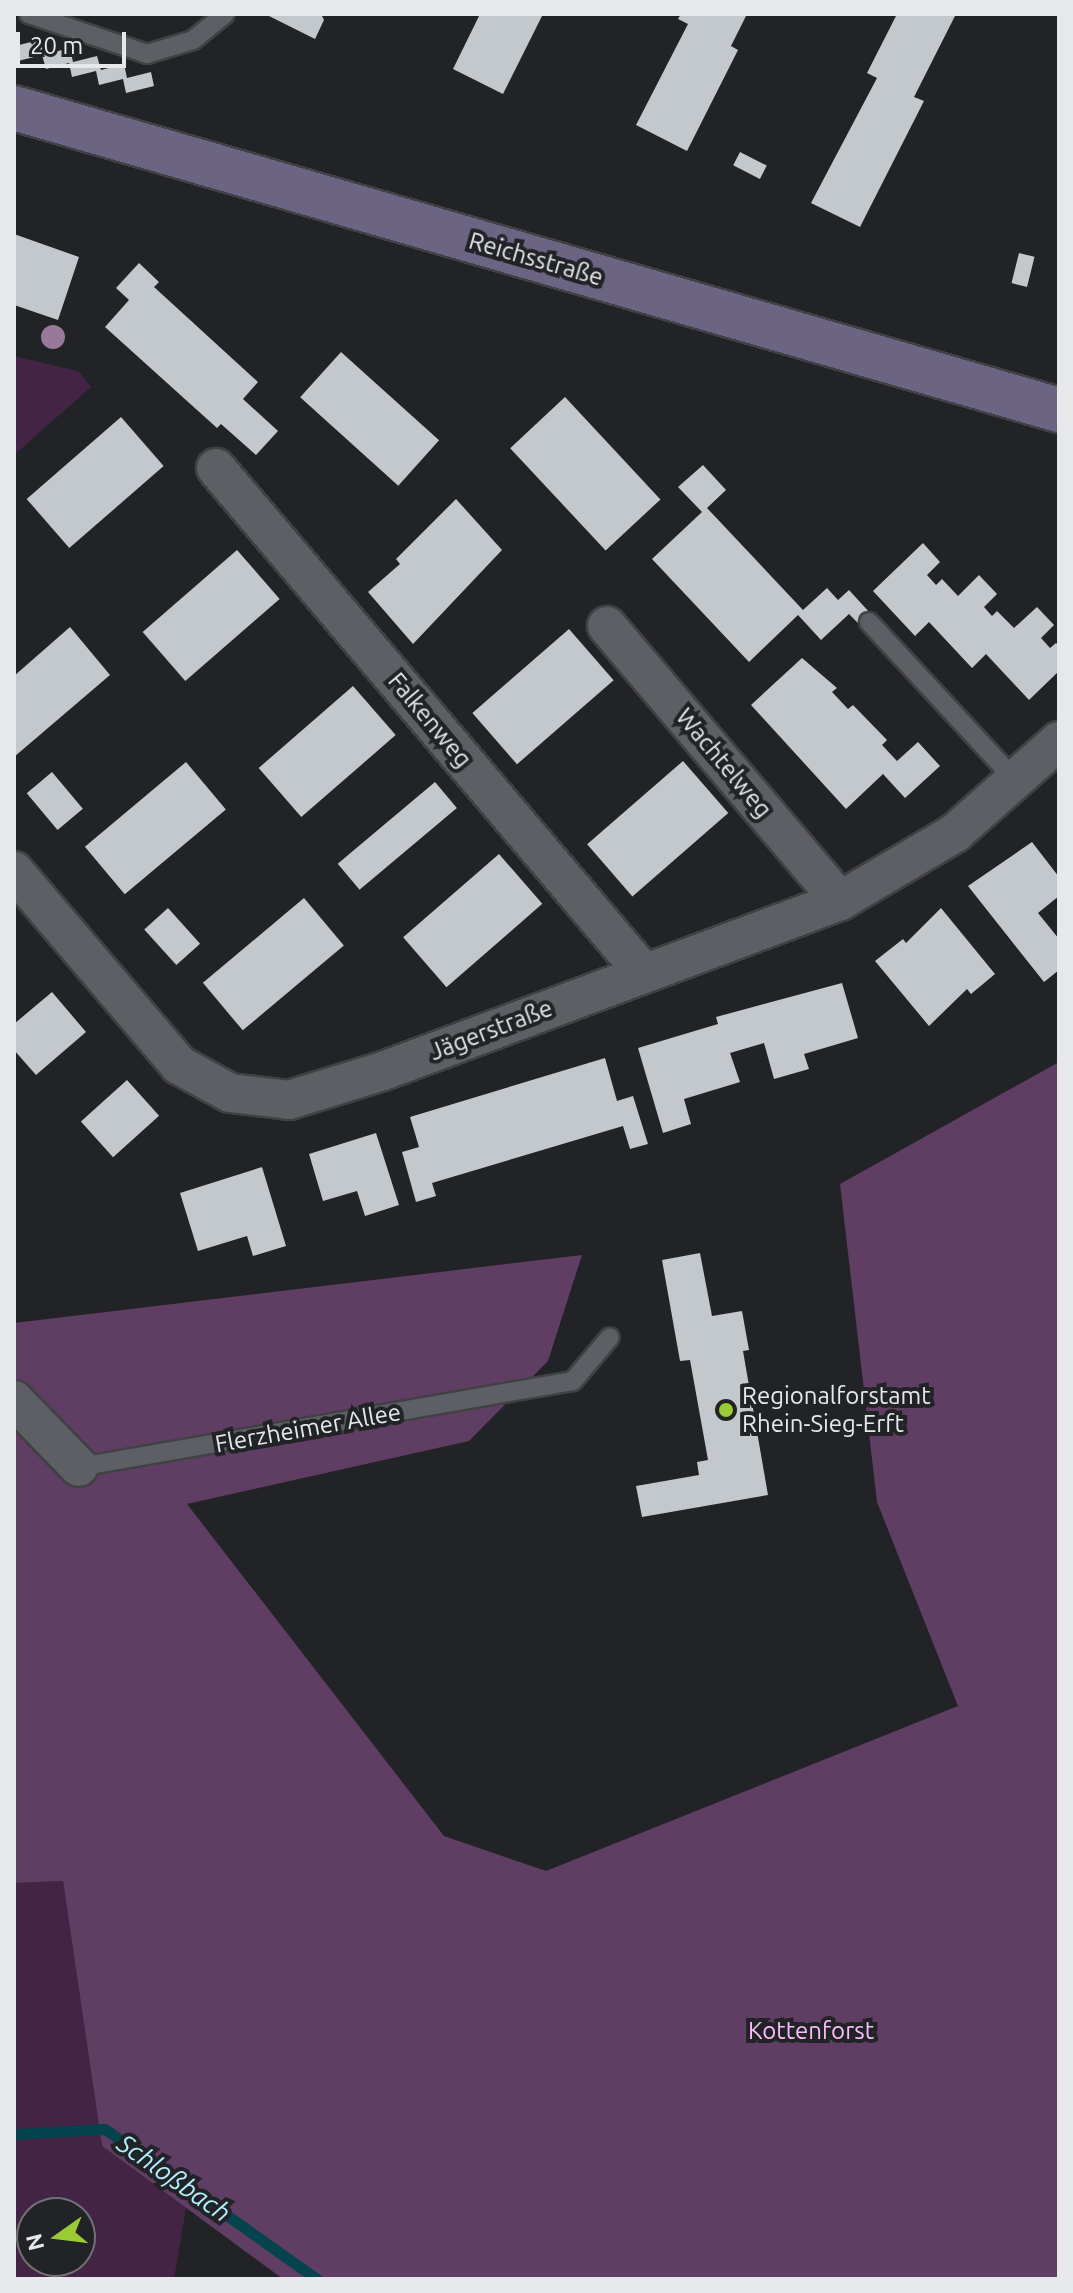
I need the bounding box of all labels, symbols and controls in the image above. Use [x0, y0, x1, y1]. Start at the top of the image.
scale bar [20, 16, 130, 66]
text: 20 m [30, 32, 83, 59]
street label: Reichsstraße [466, 226, 606, 292]
street label: Falkenweg [382, 667, 478, 773]
street label: Wachtelweg [670, 703, 778, 823]
street label: Jägerstraße [426, 993, 556, 1067]
place label: Regionalforstamt Rhein-Sieg-Erft [742, 1382, 931, 1438]
street label: Flerzheimer Allee [213, 1397, 403, 1459]
marker: Regionalforstamt Rhein-Sieg-Erft [717, 1401, 735, 1419]
park label: Kottenforst [748, 2017, 874, 2045]
water label: Schloßbach [111, 2128, 237, 2228]
north arrow [16, 2197, 96, 2277]
text: N [20, 2231, 48, 2253]

